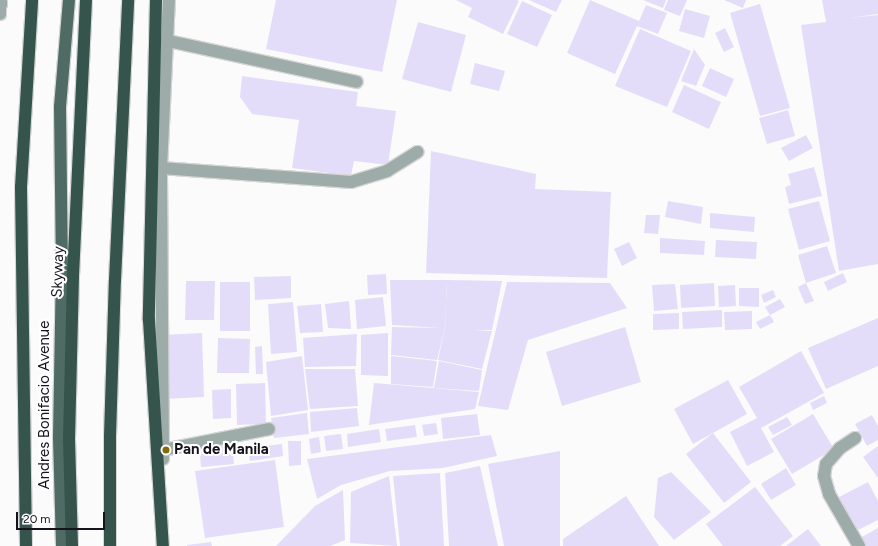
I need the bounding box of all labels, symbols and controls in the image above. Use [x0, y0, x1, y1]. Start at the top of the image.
street label: Skyway [48, 246, 68, 298]
street label: Andres Bonifacio Avenue [36, 321, 54, 489]
place label: Pan de Manila [174, 441, 269, 459]
marker: Pan de Manila [161, 445, 171, 455]
scale bar [18, 504, 107, 530]
text: 20 m [23, 512, 51, 526]

